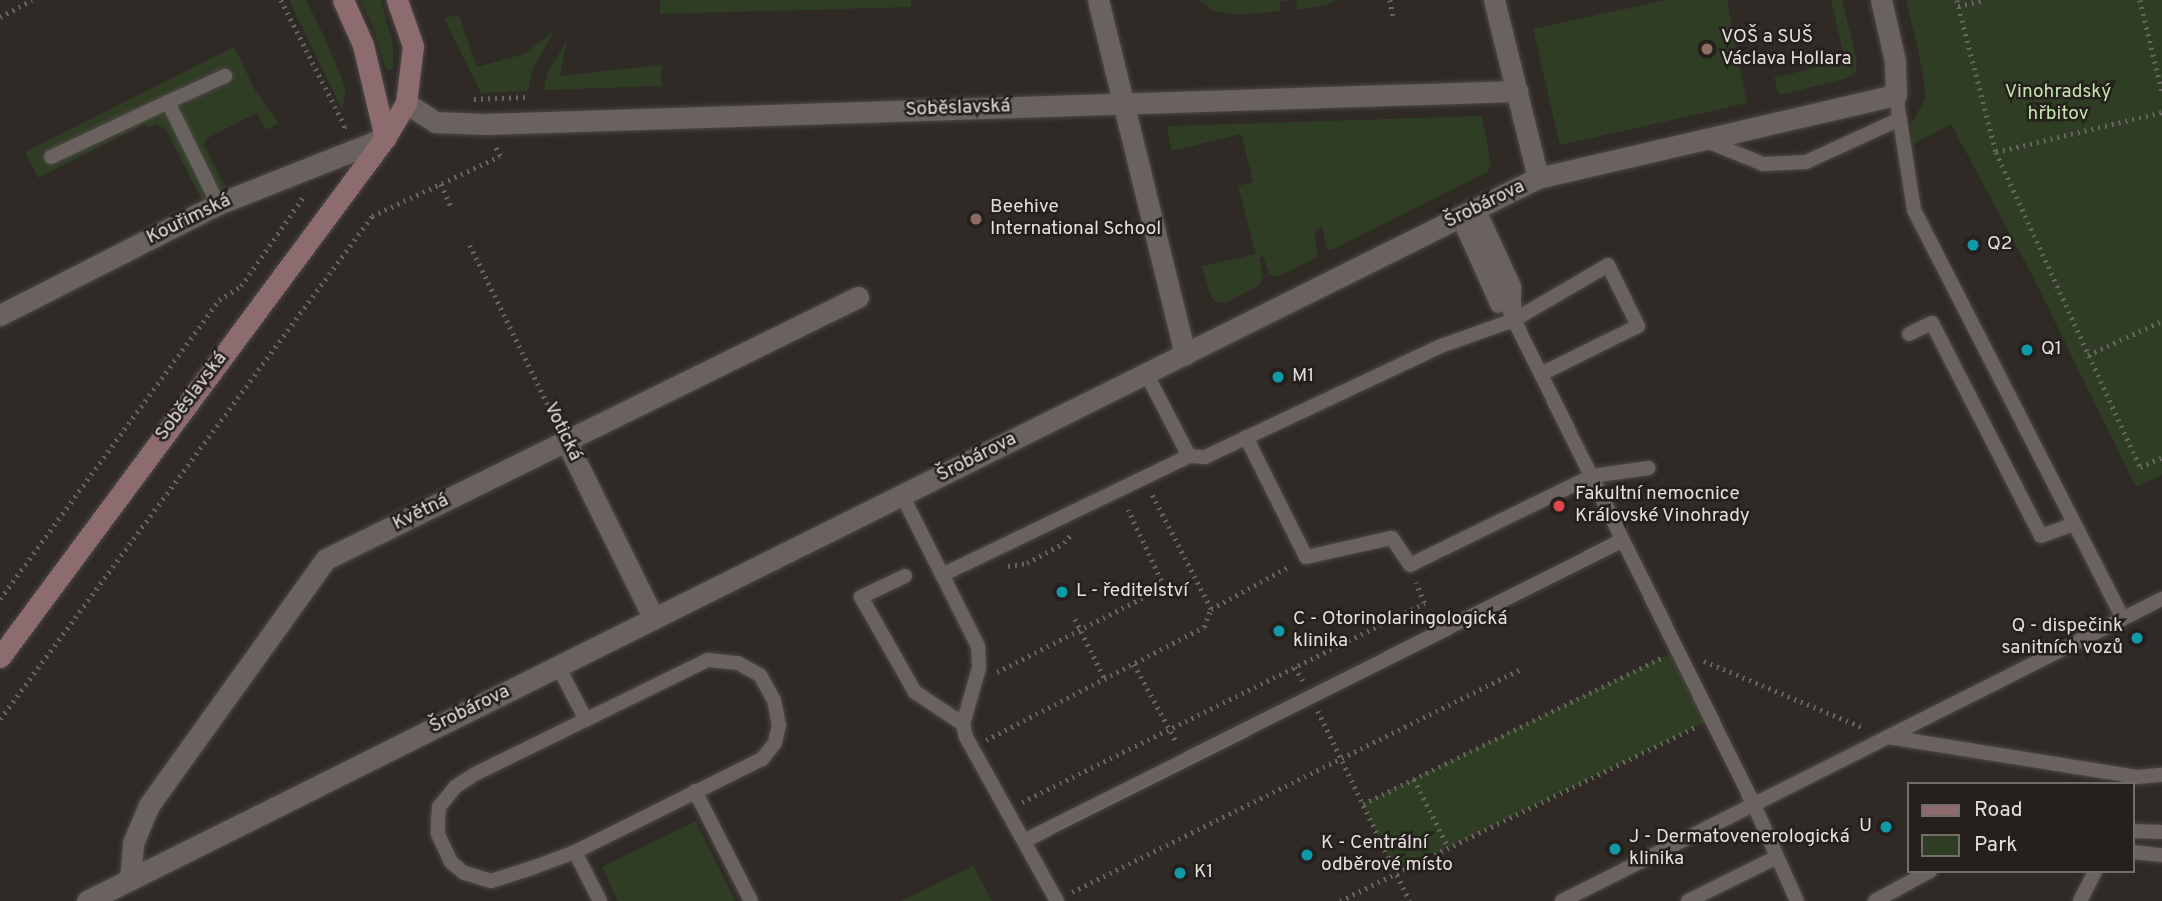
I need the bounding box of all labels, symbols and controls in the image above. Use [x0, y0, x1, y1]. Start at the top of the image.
place label: VOŠ a SUŠ Václava Hollara [1721, 27, 1851, 71]
marker: VOŠ a SUŠ Václava Hollara [1699, 41, 1715, 57]
park label: Vinohradský hřbitov [2005, 82, 2111, 126]
street label: Soběslavská [905, 96, 1011, 122]
street label: Šrobárova [1441, 176, 1529, 234]
street label: Kouřimská [143, 190, 235, 250]
place label: Beehive International School [990, 197, 1161, 241]
marker: Beehive International School [968, 211, 984, 227]
place label: Q2 [1987, 234, 2012, 256]
marker: Q2 [1965, 237, 1981, 253]
place label: Q1 [2041, 339, 2062, 361]
marker: Q1 [2019, 342, 2035, 358]
street label: Soběslavská [151, 348, 233, 446]
place label: M1 [1292, 366, 1314, 388]
marker: M1 [1270, 369, 1286, 385]
street label: Votická [538, 399, 586, 465]
street label: Šrobárova [933, 428, 1021, 488]
place label: Fakultní nemocnice Královské Vinohrady [1575, 484, 1751, 528]
street label: Květná [389, 490, 453, 536]
marker: Fakultní nemocnice Královské Vinohrady [1549, 496, 1569, 516]
place label: L - ředitelství [1076, 581, 1188, 603]
marker: L - ředitelství [1054, 584, 1070, 600]
place label: C - Otorinolaringologická klinika [1293, 609, 1507, 653]
place label: Q - dispečink sanitních vozů [2002, 616, 2123, 660]
marker: C - Otorinolaringologická klinika [1271, 623, 1287, 639]
marker: Q - dispečink sanitních vozů [2129, 630, 2145, 646]
street label: Šrobárova [426, 681, 514, 739]
legend [1906, 782, 2134, 873]
text: Road [1974, 797, 2023, 824]
place label: U [1859, 816, 1872, 838]
marker: U [1878, 819, 1894, 835]
place label: J - Dermatovenerologická klinika [1629, 827, 1850, 871]
text: Park [1974, 832, 2017, 859]
place label: K - Centrální odběrové místo [1321, 833, 1453, 877]
marker: J - Dermatovenerologická klinika [1607, 841, 1623, 857]
marker: K - Centrální odběrové místo [1299, 847, 1315, 863]
place label: K1 [1194, 862, 1213, 884]
marker: K1 [1172, 865, 1188, 881]

